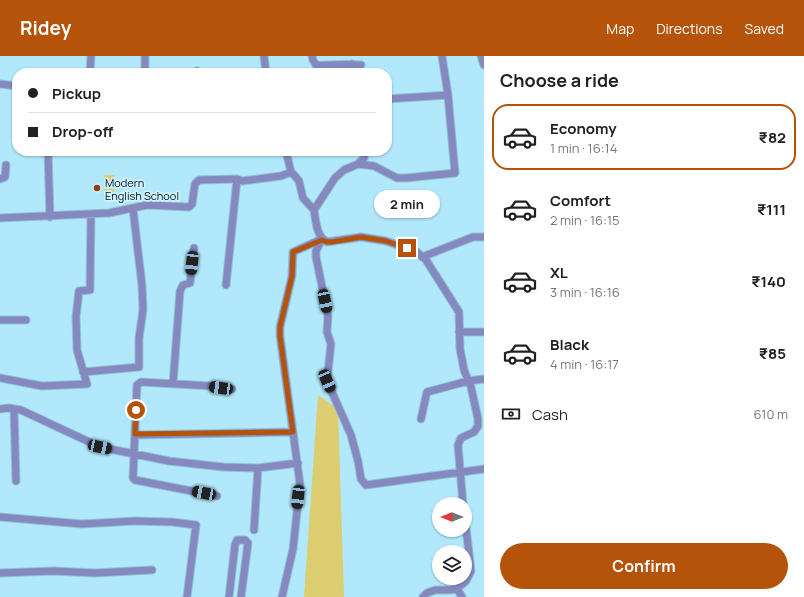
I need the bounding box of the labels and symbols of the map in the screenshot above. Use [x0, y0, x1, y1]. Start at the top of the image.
place label: Modern English School [105, 175, 179, 203]
marker: Modern English School [92, 183, 102, 193]
callout: 2 min [374, 190, 440, 218]
route end [398, 239, 416, 257]
car [185, 250, 199, 276]
car [317, 288, 333, 314]
car [317, 368, 337, 394]
car [208, 380, 234, 396]
route start [127, 401, 145, 419]
car [87, 439, 113, 455]
car [291, 484, 305, 510]
car [191, 485, 217, 501]
north arrow [432, 497, 472, 537]

